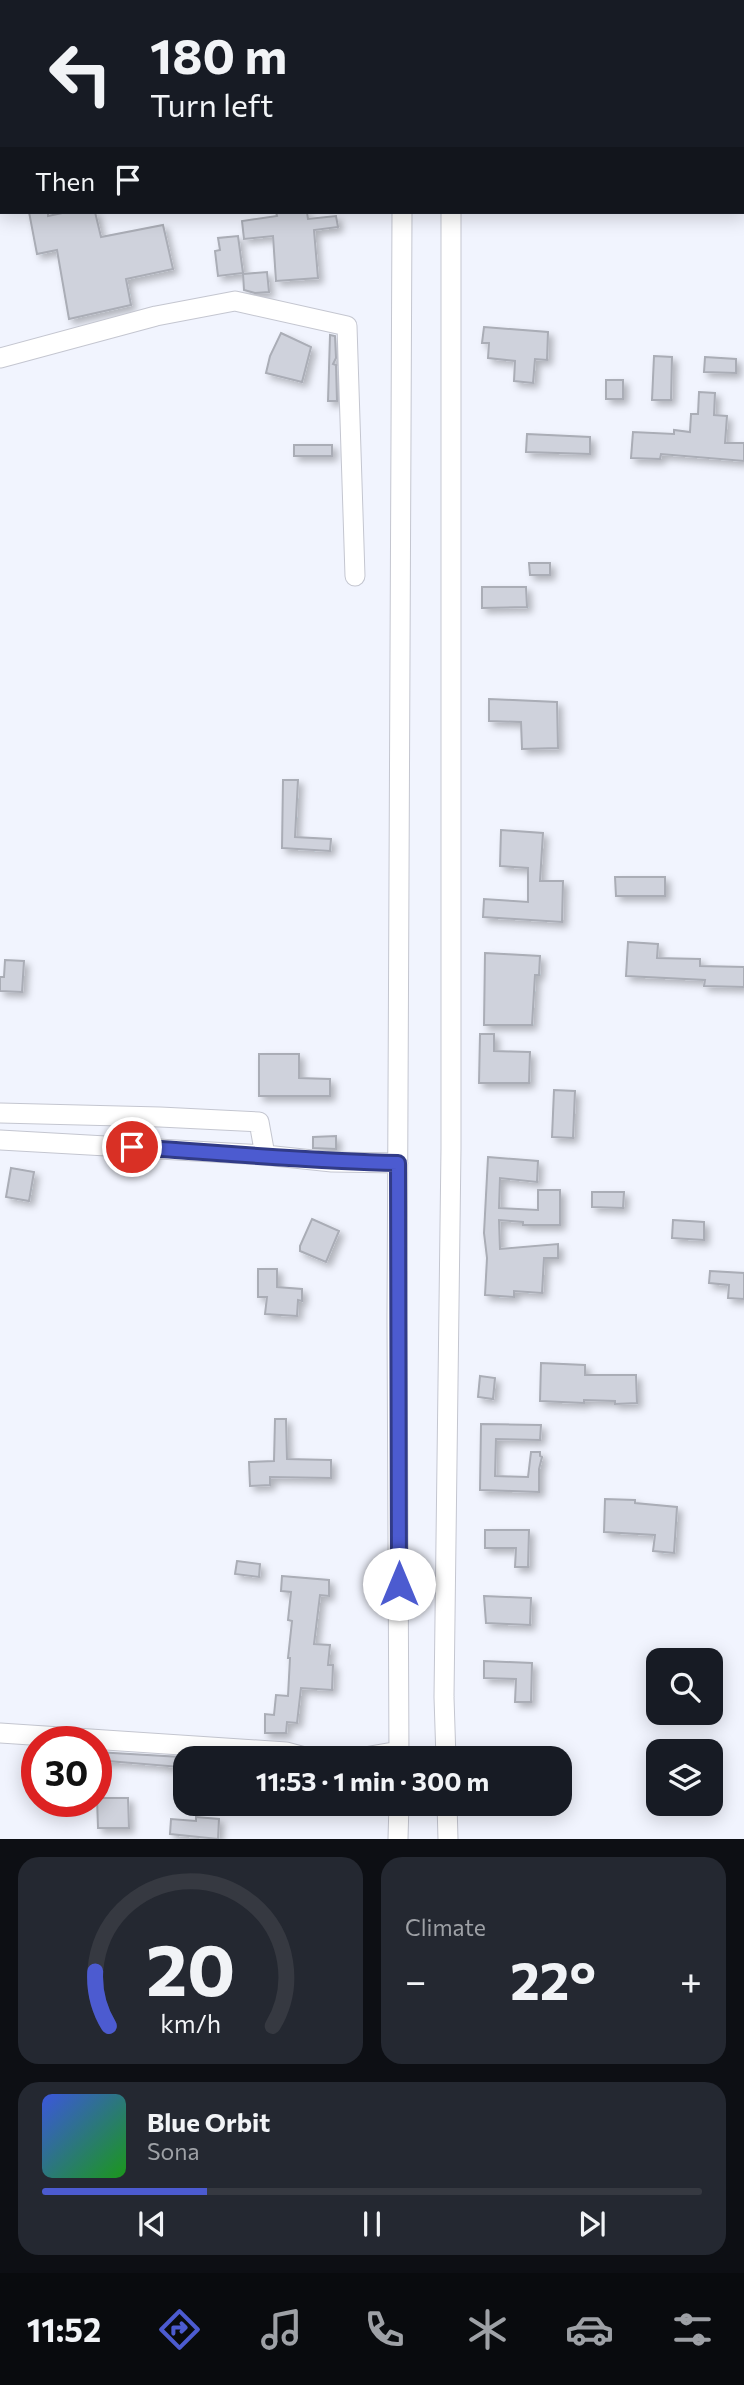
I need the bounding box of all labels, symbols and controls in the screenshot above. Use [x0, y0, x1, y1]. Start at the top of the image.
text: 180 m [150, 24, 287, 84]
icon: left [35, 28, 126, 119]
text: Turn left [150, 84, 274, 124]
icon: arrive [109, 161, 147, 199]
text: Then [35, 165, 95, 196]
pin [102, 1117, 162, 1177]
icon: arrive [113, 1128, 151, 1166]
position arrow [362, 1547, 436, 1621]
map controls [646, 1648, 723, 1816]
button: search [646, 1648, 723, 1725]
speed limit sign: 30 [21, 1726, 112, 1817]
button: layers [646, 1739, 723, 1816]
text: 11:53 · 1 min · 300 m [256, 1765, 489, 1796]
text: Climate [405, 1913, 486, 1941]
text: 20 [146, 1923, 235, 2012]
text: 22° [510, 1947, 596, 2011]
text: − [405, 1956, 427, 2003]
text: + [680, 1956, 702, 2003]
text: km/h [160, 2008, 221, 2038]
text: Blue Orbit [147, 2106, 270, 2137]
text: Sona [147, 2137, 199, 2165]
icon: previous [133, 2205, 171, 2243]
icon: pause [353, 2205, 391, 2243]
icon: next [573, 2205, 611, 2243]
icon: directions [155, 2305, 204, 2354]
icon: music [257, 2305, 306, 2354]
icon: phone [360, 2305, 409, 2354]
icon: climate [463, 2305, 512, 2354]
icon: car [565, 2305, 614, 2354]
icon: filters [668, 2305, 717, 2354]
text: 11:52 [27, 2309, 101, 2349]

